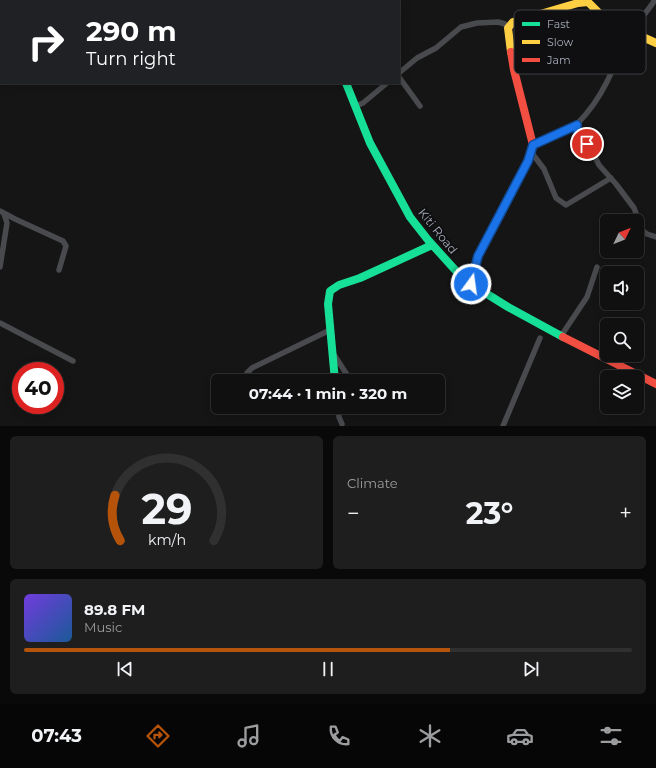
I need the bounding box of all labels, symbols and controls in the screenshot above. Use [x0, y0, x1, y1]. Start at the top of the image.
legend [514, 10, 646, 74]
text: 290 m [86, 14, 177, 48]
icon: right [20, 16, 72, 68]
text: Fast [547, 17, 571, 31]
text: Slow [547, 35, 573, 49]
text: Turn right [86, 48, 176, 70]
text: Jam [546, 53, 571, 67]
pin [570, 127, 604, 161]
icon: arrive [576, 133, 598, 155]
street label: Kiti Road [415, 205, 461, 257]
north arrow [600, 214, 644, 258]
map controls [600, 214, 644, 414]
position arrow [450, 263, 492, 305]
button: sound [600, 266, 644, 310]
button: search [600, 318, 644, 362]
speed limit sign: 40 [12, 362, 64, 414]
button: layers [600, 370, 644, 414]
text: 07:44 · 1 min · 320 m [249, 384, 407, 403]
text: Climate [347, 475, 398, 491]
text: 29 [141, 483, 192, 533]
text: 23° [466, 495, 513, 532]
text: − [347, 500, 360, 527]
text: + [619, 500, 632, 527]
text: km/h [147, 530, 186, 548]
text: 89.8 FM [84, 600, 145, 619]
text: Music [84, 619, 122, 635]
icon: previous [114, 658, 136, 680]
icon: pause [317, 658, 339, 680]
icon: next [520, 658, 542, 680]
icon: directions [144, 722, 172, 750]
icon: music [235, 722, 263, 750]
icon: phone [325, 722, 353, 750]
icon: climate [416, 722, 444, 750]
icon: car [506, 722, 534, 750]
icon: filters [597, 722, 625, 750]
text: 07:43 [31, 725, 82, 747]

